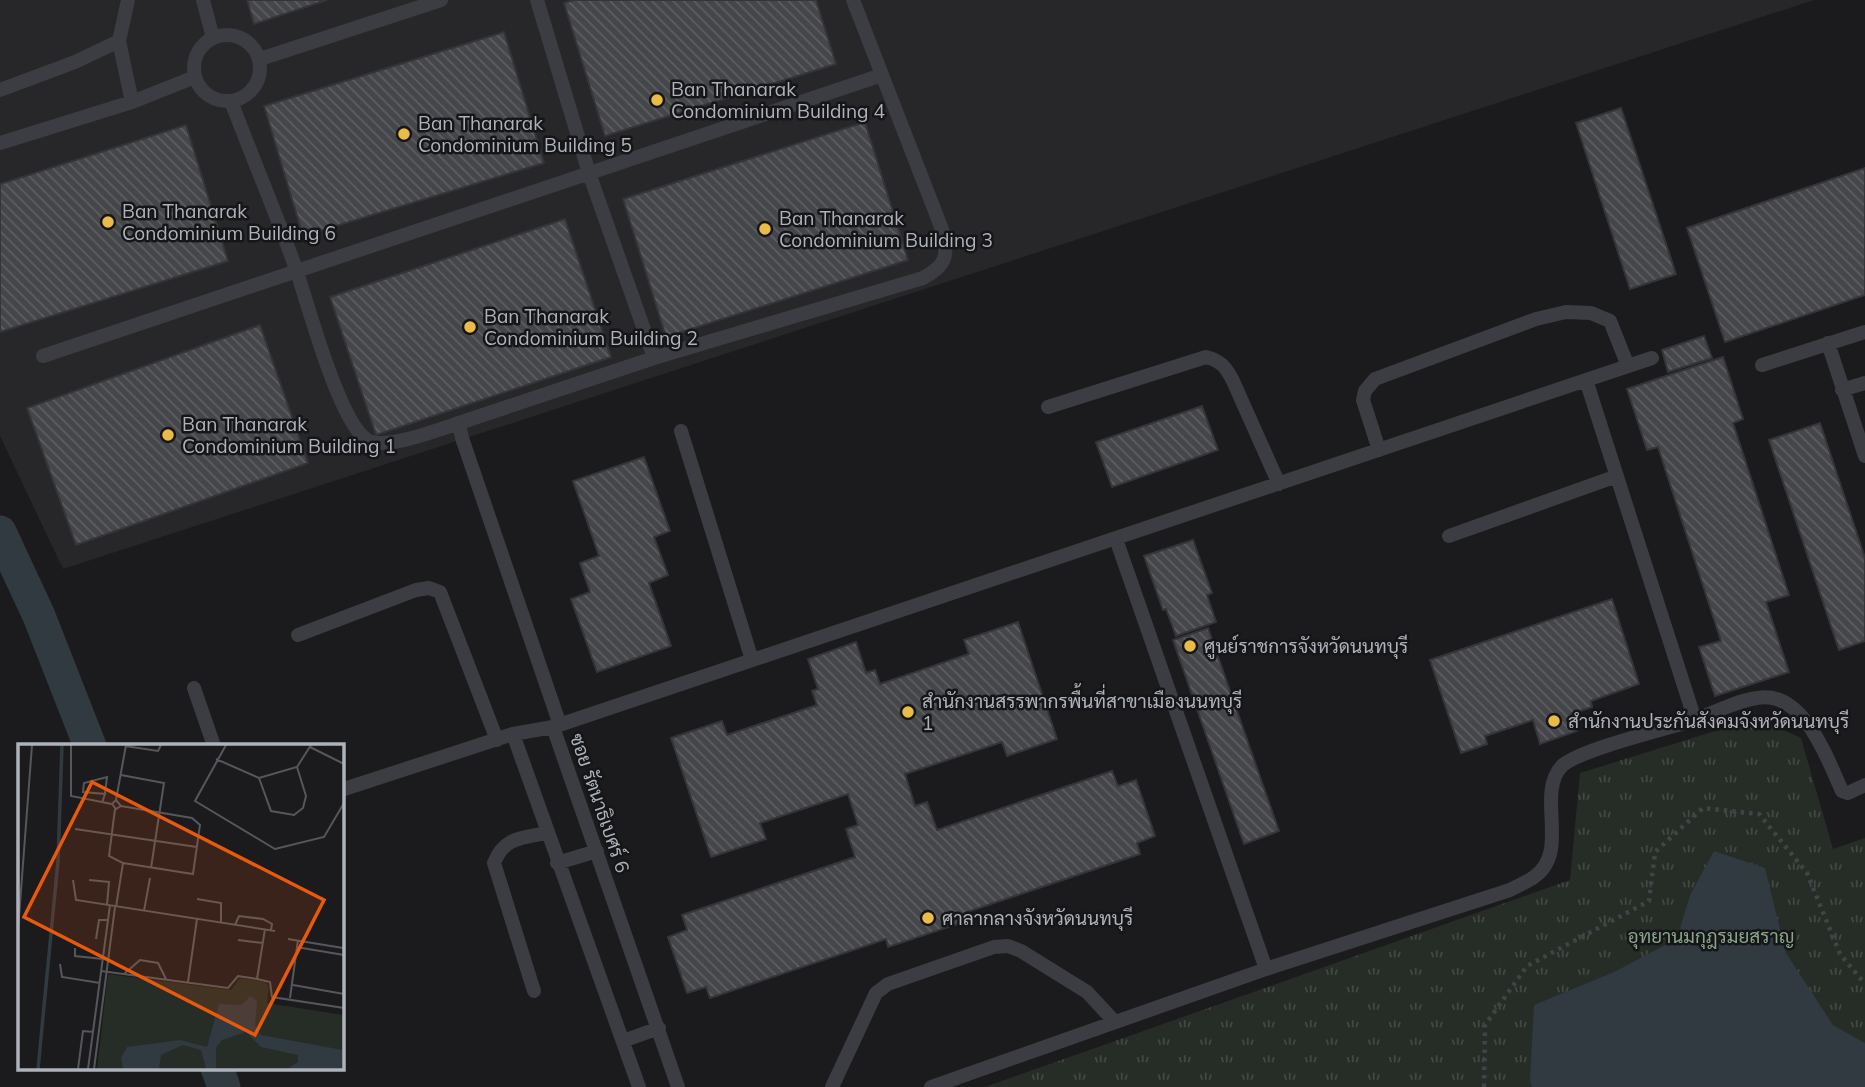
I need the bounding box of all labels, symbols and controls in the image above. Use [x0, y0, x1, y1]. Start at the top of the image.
place label: Ban Thanarak Condominium Building 4 [671, 77, 885, 123]
marker: Ban Thanarak Condominium Building 4 [649, 92, 665, 108]
place label: Ban Thanarak Condominium Building 5 [418, 111, 632, 157]
marker: Ban Thanarak Condominium Building 5 [396, 126, 412, 142]
place label: Ban Thanarak Condominium Building 6 [122, 199, 336, 245]
place label: Ban Thanarak Condominium Building 3 [779, 206, 993, 252]
marker: Ban Thanarak Condominium Building 6 [100, 214, 116, 230]
marker: Ban Thanarak Condominium Building 3 [757, 221, 773, 237]
place label: Ban Thanarak Condominium Building 2 [484, 304, 698, 350]
marker: Ban Thanarak Condominium Building 2 [462, 319, 478, 335]
place label: Ban Thanarak Condominium Building 1 [182, 412, 396, 458]
marker: Ban Thanarak Condominium Building 1 [160, 427, 176, 443]
place label: ศูนย์ราชการจังหวัดนนทบุรี [1204, 634, 1408, 660]
marker: ศูนย์ราชการจังหวัดนนทบุรี [1182, 638, 1198, 654]
place label: สำนักงานสรรพากรพื้นที่สาขาเมืองนนทบุรี 1 [922, 683, 1242, 735]
marker: สำนักงานสรรพากรพื้นที่สาขาเมืองนนทบุรี 1 [900, 704, 916, 720]
place label: สำนักงานประกันสังคมจังหวัดนนทบุรี [1568, 709, 1849, 734]
marker: สำนักงานประกันสังคมจังหวัดนนทบุรี [1546, 713, 1562, 729]
street label: ซอย รัตนาธิเบศร์ 6 [565, 730, 635, 876]
inset map [18, 744, 343, 1070]
place label: ศาลากลางจังหวัดนนทบุรี [942, 906, 1133, 931]
marker: ศาลากลางจังหวัดนนทบุรี [920, 910, 936, 926]
park label: อุทยานมกุฎรมยสราญ [1628, 924, 1795, 949]

